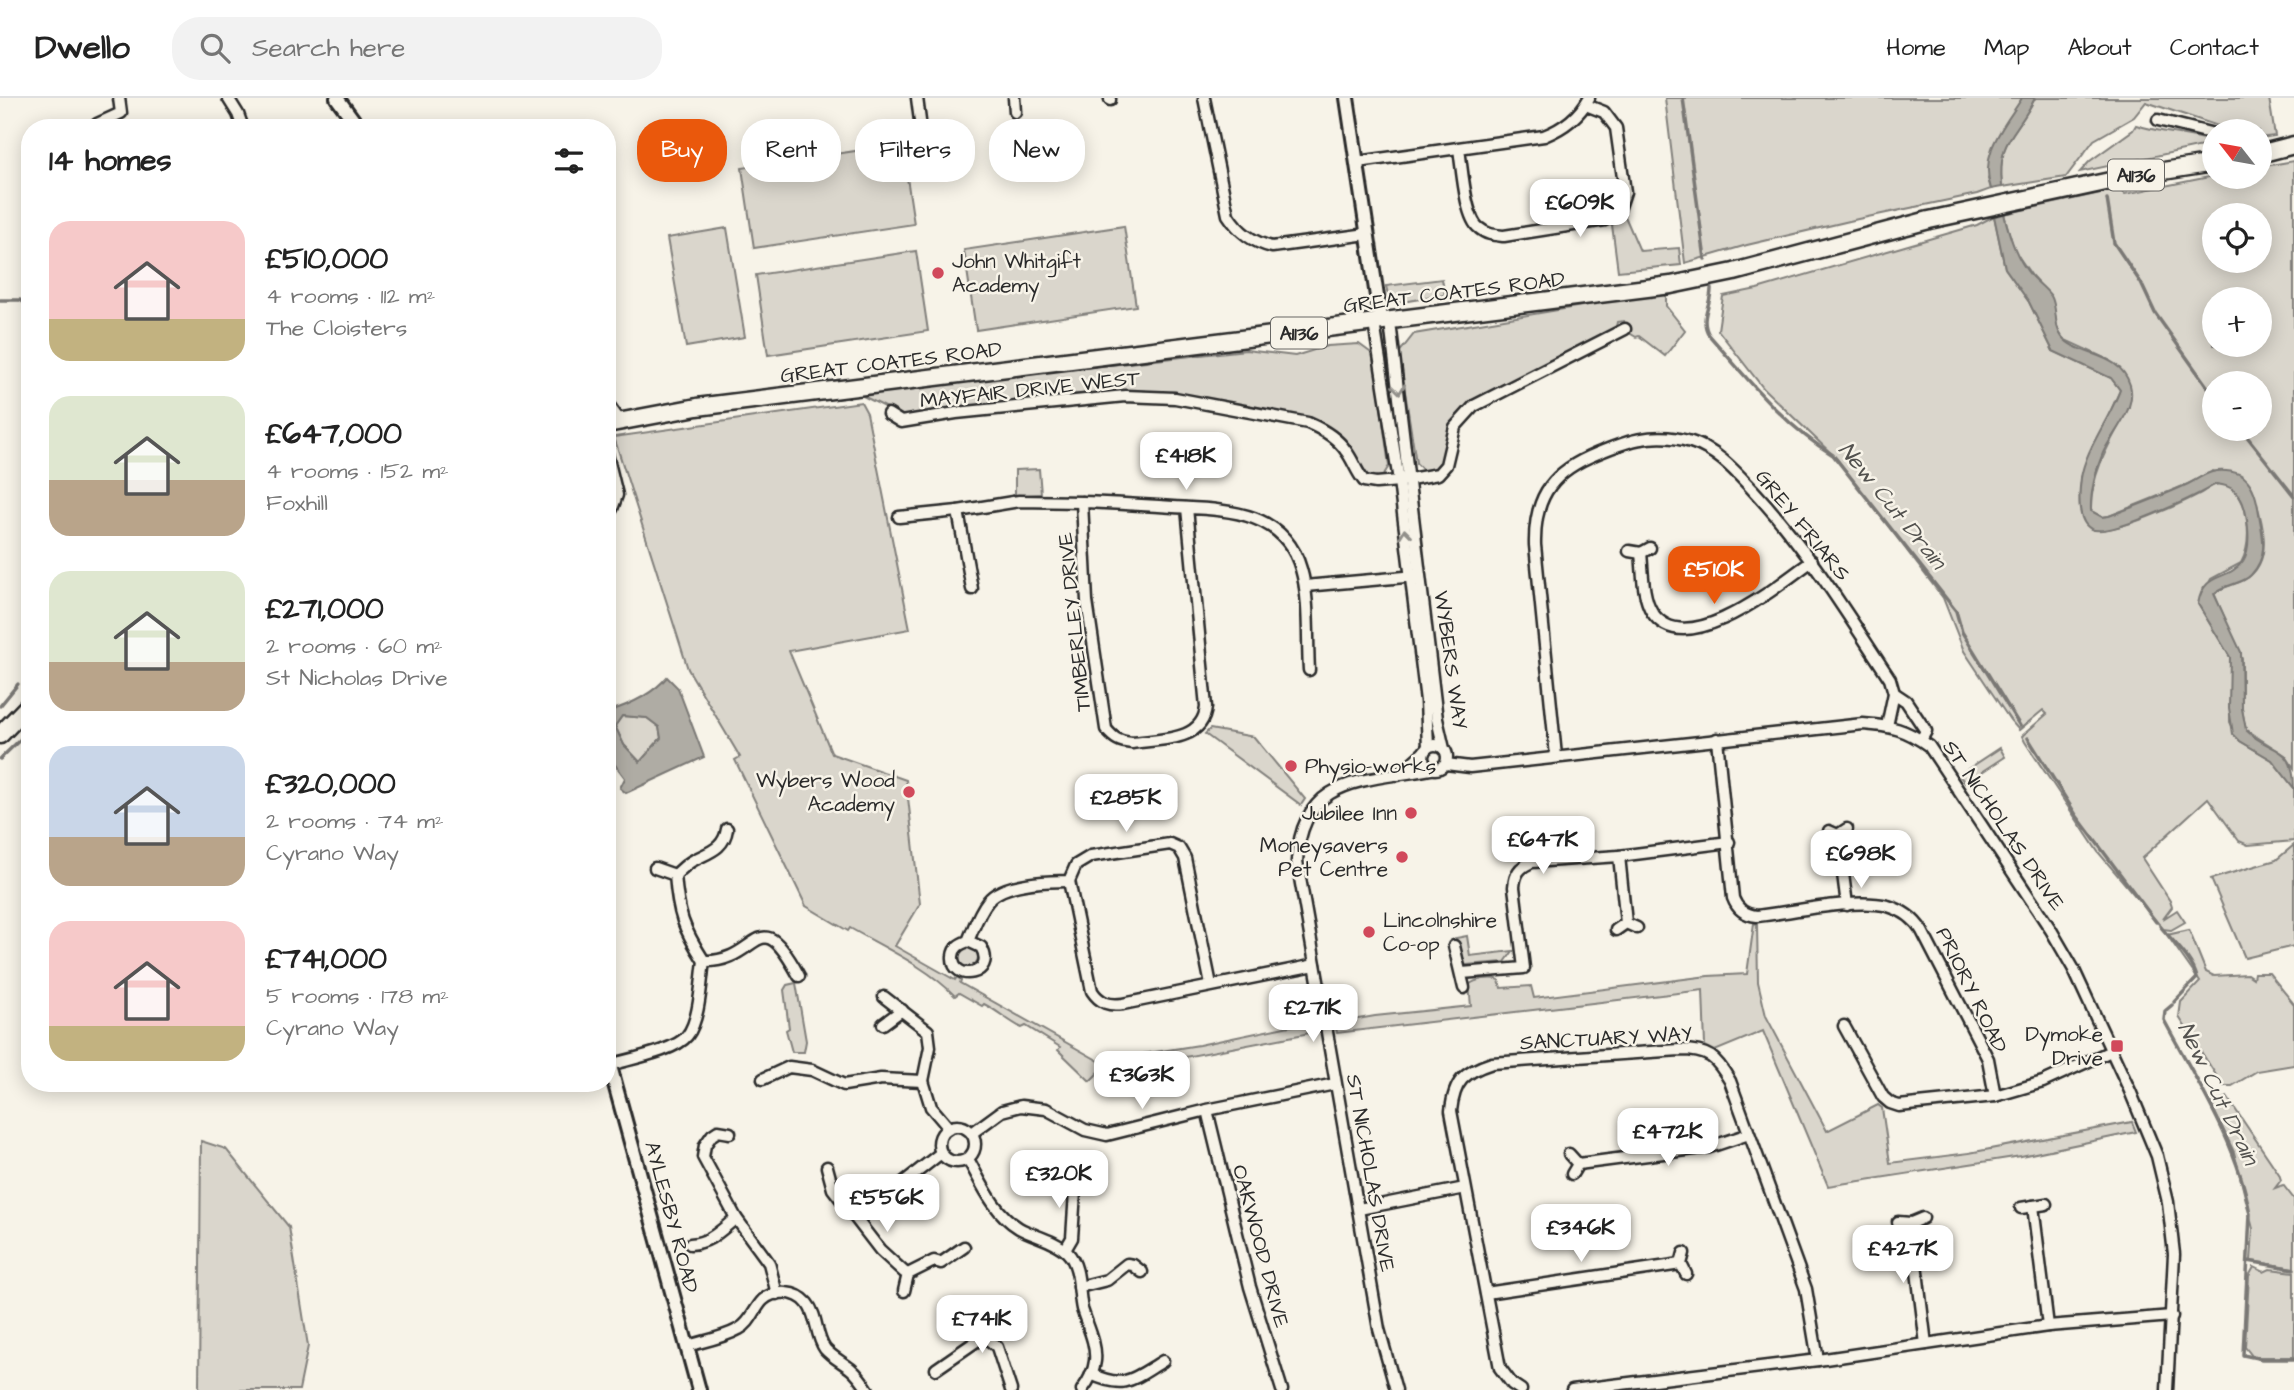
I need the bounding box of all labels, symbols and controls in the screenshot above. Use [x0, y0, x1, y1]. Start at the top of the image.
search box [172, 17, 662, 80]
text: Dwello [35, 25, 130, 71]
icon: search [196, 29, 234, 67]
text: Search here [252, 30, 405, 66]
text: Home [1886, 31, 1946, 65]
text: Map [1984, 31, 2029, 65]
text: About [2067, 31, 2132, 65]
text: Contact [2170, 31, 2259, 65]
chip: Buy [637, 119, 727, 182]
chip: Rent [741, 119, 841, 182]
chip: Filters [855, 119, 975, 182]
chip: New [989, 119, 1085, 182]
north arrow [2202, 119, 2272, 189]
map controls [2202, 119, 2272, 441]
text: 14 homes [49, 140, 172, 182]
icon: filters [550, 142, 588, 180]
road number: A1136 [2108, 159, 2164, 190]
pin: £609K [1531, 180, 1629, 239]
text: £609K [1546, 186, 1614, 218]
button: locate [2202, 203, 2272, 273]
text: £510,000 [266, 238, 388, 280]
place label: John Whitgift Academy [952, 247, 1082, 302]
icon: home [105, 249, 189, 333]
street label: GREAT COATES ROAD [1342, 264, 1567, 320]
marker: John Whitgift Academy [930, 265, 946, 281]
text: 4 rooms · 112 m² [266, 280, 435, 312]
button: + [2202, 287, 2272, 357]
text: The Cloisters [266, 312, 407, 344]
road number: A1136 [1271, 317, 1327, 348]
street label: GREAT COATES ROAD [779, 334, 1004, 390]
street label: MAYFAIR DRIVE WEST [919, 363, 1142, 415]
button: − [2202, 371, 2272, 441]
one-way arrow [1391, 384, 1406, 395]
text: £647,000 [266, 413, 402, 455]
icon: home [105, 424, 189, 508]
pin: £418K [1137, 432, 1235, 492]
water label: New Cut Drain [1831, 435, 1955, 578]
text: £418K [1156, 439, 1216, 471]
text: 4 rooms · 152 m² [266, 455, 449, 487]
street label: GREY FRIARS [1748, 463, 1857, 587]
text: Foxhill [266, 487, 328, 519]
one-way arrow [1398, 528, 1413, 539]
street label: TIMBERLEY DRIVE [1051, 530, 1098, 713]
pin: £510K [1665, 546, 1763, 606]
text: £510K [1684, 553, 1744, 585]
text: £271,000 [266, 588, 384, 630]
street label: WYBERS WAY [1426, 589, 1475, 731]
icon: home [105, 599, 189, 683]
text: 2 rooms · 60 m² [266, 630, 443, 662]
text: St Nicholas Drive [266, 662, 448, 694]
street label: ST NICHOLAS DRIVE [1936, 734, 2072, 917]
place label: Physio-works [1305, 752, 1436, 783]
marker: Physio-works [1283, 758, 1299, 774]
text: £320,000 [266, 763, 396, 805]
place label: Wybers Wood Academy [756, 766, 895, 821]
icon: home [105, 774, 189, 858]
pin: £285K [1077, 774, 1175, 834]
text: £285K [1091, 781, 1161, 813]
marker: Wybers Wood Academy [901, 784, 917, 800]
place label: Jubilee Inn [1302, 799, 1397, 828]
text: 2 rooms · 74 m² [266, 805, 444, 837]
marker: Jubilee Inn [1403, 805, 1419, 821]
pin: £647K [1494, 816, 1592, 876]
text: £647K [1508, 823, 1578, 855]
pin: £698K [1812, 830, 1910, 890]
place label: Moneysavers Pet Centre [1260, 831, 1388, 884]
text: Cyrano Way [266, 837, 399, 869]
text: £698K [1827, 837, 1895, 869]
marker: Moneysavers Pet Centre [1394, 849, 1410, 865]
place label: Lincolnshire Co-op [1383, 906, 1497, 960]
street label: PRIORY ROAD [1929, 923, 2015, 1058]
marker: Lincolnshire Co-op [1361, 924, 1377, 940]
text: £741,000 [266, 938, 387, 980]
icon: home [105, 949, 189, 1033]
text: 5 rooms · 178 m² [266, 980, 449, 1012]
pin: £271K [1264, 984, 1362, 1044]
text: £271K [1285, 991, 1341, 1023]
text: Cyrano Way [266, 1012, 399, 1044]
water label: New Cut Drain [2170, 1017, 2268, 1173]
street label: SANCTUARY WAY [1519, 1020, 1693, 1057]
place label: Dymoke Drive [2025, 1020, 2103, 1073]
marker: Dymoke Drive [2109, 1038, 2125, 1054]
pin: £363K [1093, 1052, 1191, 1111]
text: £363K [1110, 1058, 1174, 1090]
street label: ST NICHOLAS DRIVE [1339, 1072, 1402, 1275]
pin: £472K [1619, 1108, 1717, 1168]
text: £472K [1633, 1115, 1703, 1147]
street label: AYLESBY ROAD [637, 1138, 706, 1296]
pin: £320K [1010, 1150, 1108, 1210]
text: £320K [1026, 1157, 1092, 1189]
street label: OAKWOOD DRIVE [1225, 1161, 1296, 1331]
pin: £556K [838, 1174, 936, 1234]
text: £556K [850, 1181, 924, 1213]
pin: £346K [1532, 1204, 1630, 1264]
text: £346K [1547, 1211, 1615, 1243]
pin: £427K [1854, 1226, 1952, 1285]
text: £427K [1868, 1232, 1938, 1264]
pin: £741K [933, 1296, 1031, 1355]
text: £741K [952, 1302, 1012, 1334]

